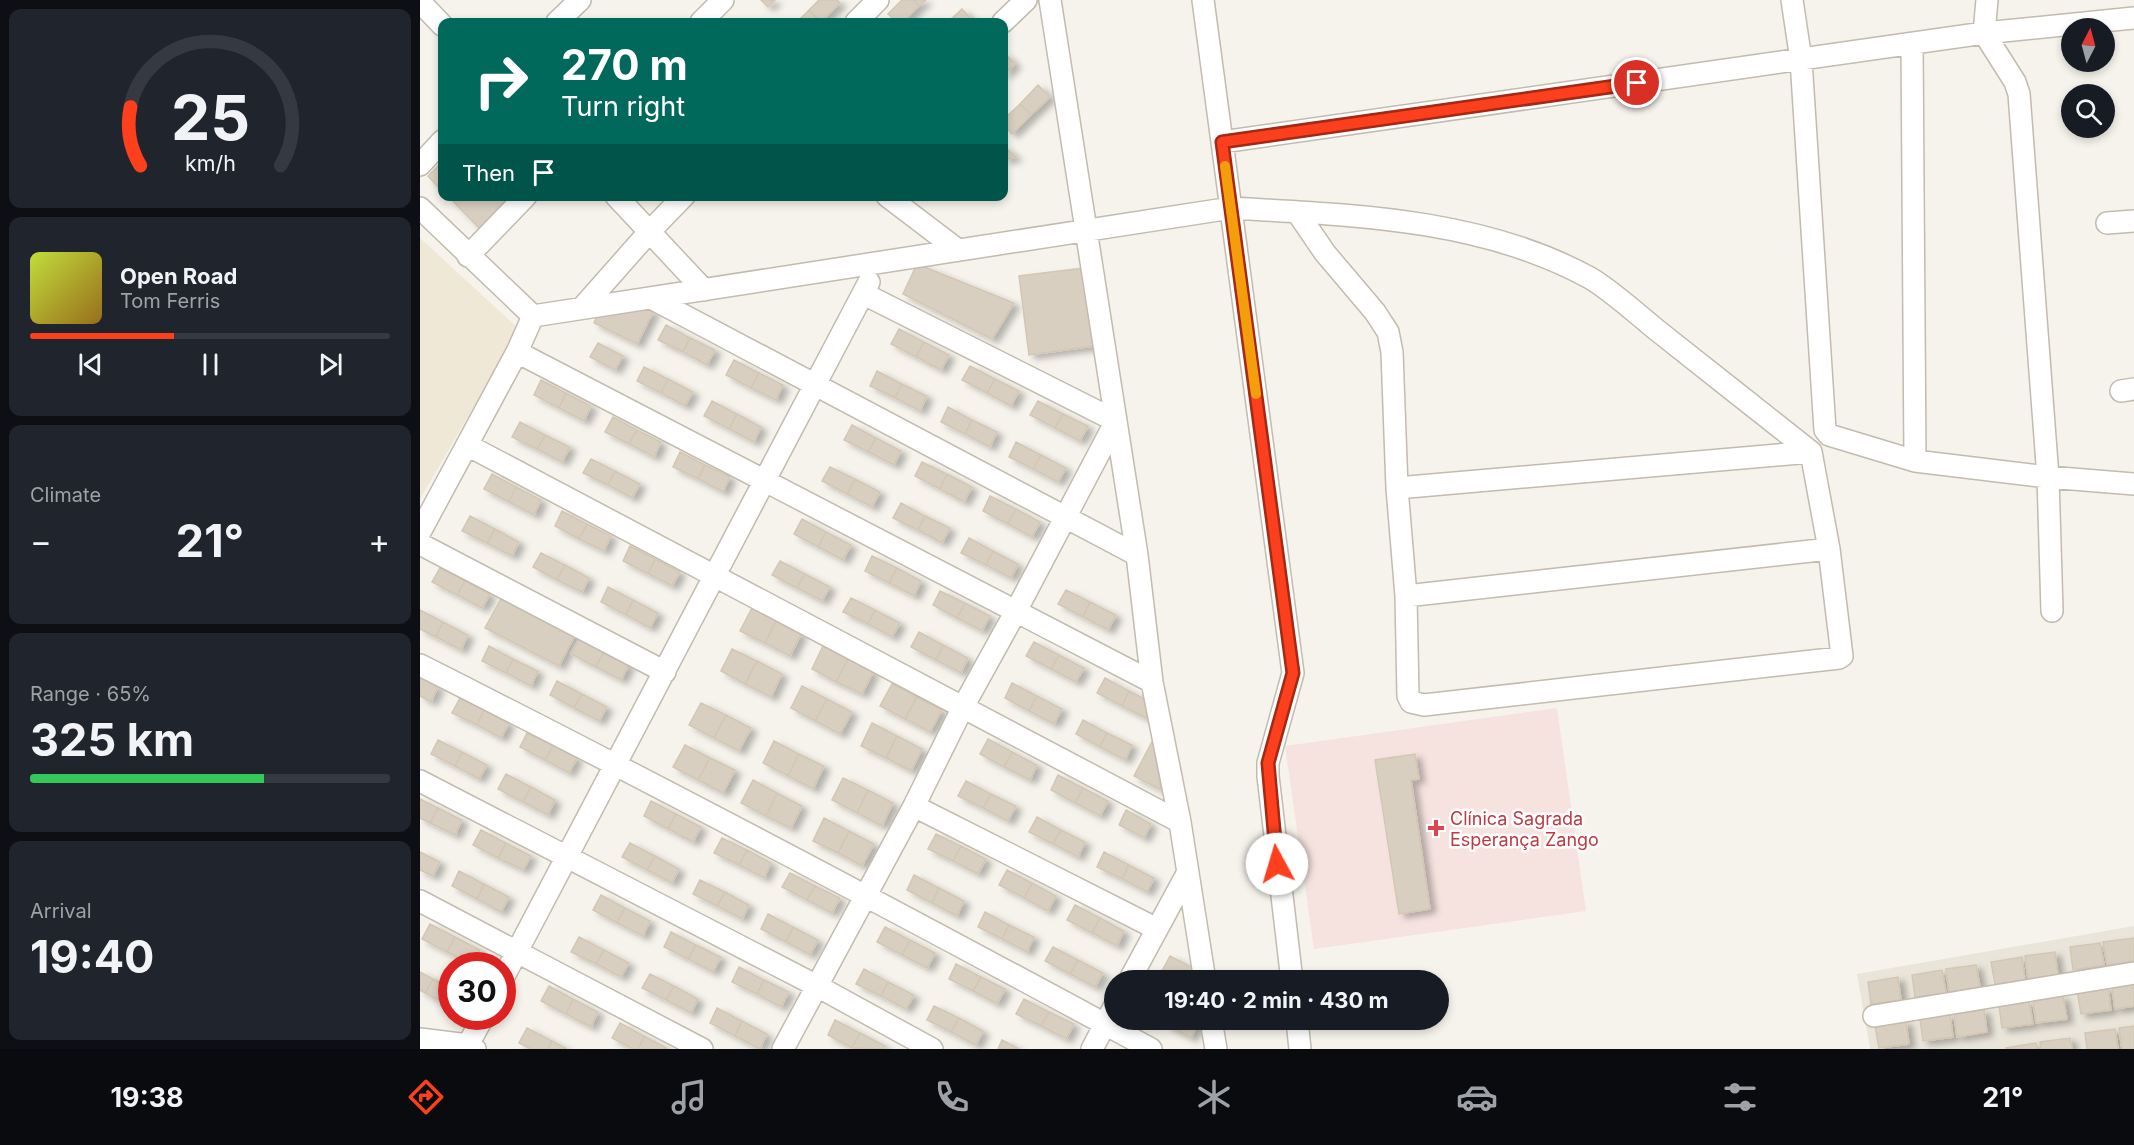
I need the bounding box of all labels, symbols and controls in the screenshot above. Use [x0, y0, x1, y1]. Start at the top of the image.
north arrow [2061, 18, 2115, 72]
map controls [2061, 18, 2115, 138]
text: 270 m [561, 39, 688, 90]
icon: right [462, 42, 540, 120]
pin [1611, 57, 1662, 108]
icon: arrive [1620, 66, 1653, 99]
text: 25 [170, 80, 250, 155]
button: search [2061, 84, 2115, 138]
text: Turn right [561, 90, 685, 123]
text: km/h [185, 150, 235, 176]
icon: arrive [527, 156, 560, 189]
text: Then [462, 160, 515, 186]
text: Open Road [120, 263, 237, 289]
text: Tom Ferris [120, 289, 220, 313]
icon: previous [74, 348, 107, 381]
icon: pause [194, 348, 227, 381]
icon: next [314, 348, 347, 381]
text: Climate [30, 483, 101, 507]
text: 21° [176, 513, 244, 568]
text: − [30, 521, 52, 561]
text: + [368, 521, 390, 561]
text: Range · 65% [30, 682, 151, 706]
text: 325 km [30, 712, 194, 767]
place label: Clínica Sagrada Esperança Zango [1450, 808, 1599, 850]
marker: Clínica Sagrada Esperança Zango [1427, 819, 1445, 837]
position arrow [1245, 832, 1309, 896]
text: Arrival [30, 899, 92, 923]
text: 19:40 [30, 929, 154, 984]
speed limit sign: 30 [438, 952, 516, 1030]
text: 19:40 · 2 min · 430 m [1164, 987, 1389, 1013]
icon: directions [405, 1076, 447, 1118]
icon: music [668, 1076, 710, 1118]
icon: phone [931, 1076, 973, 1118]
icon: climate [1193, 1076, 1235, 1118]
icon: car [1456, 1076, 1498, 1118]
icon: filters [1719, 1076, 1761, 1118]
text: 19:38 [110, 1081, 184, 1114]
text: 21° [1982, 1081, 2023, 1114]

